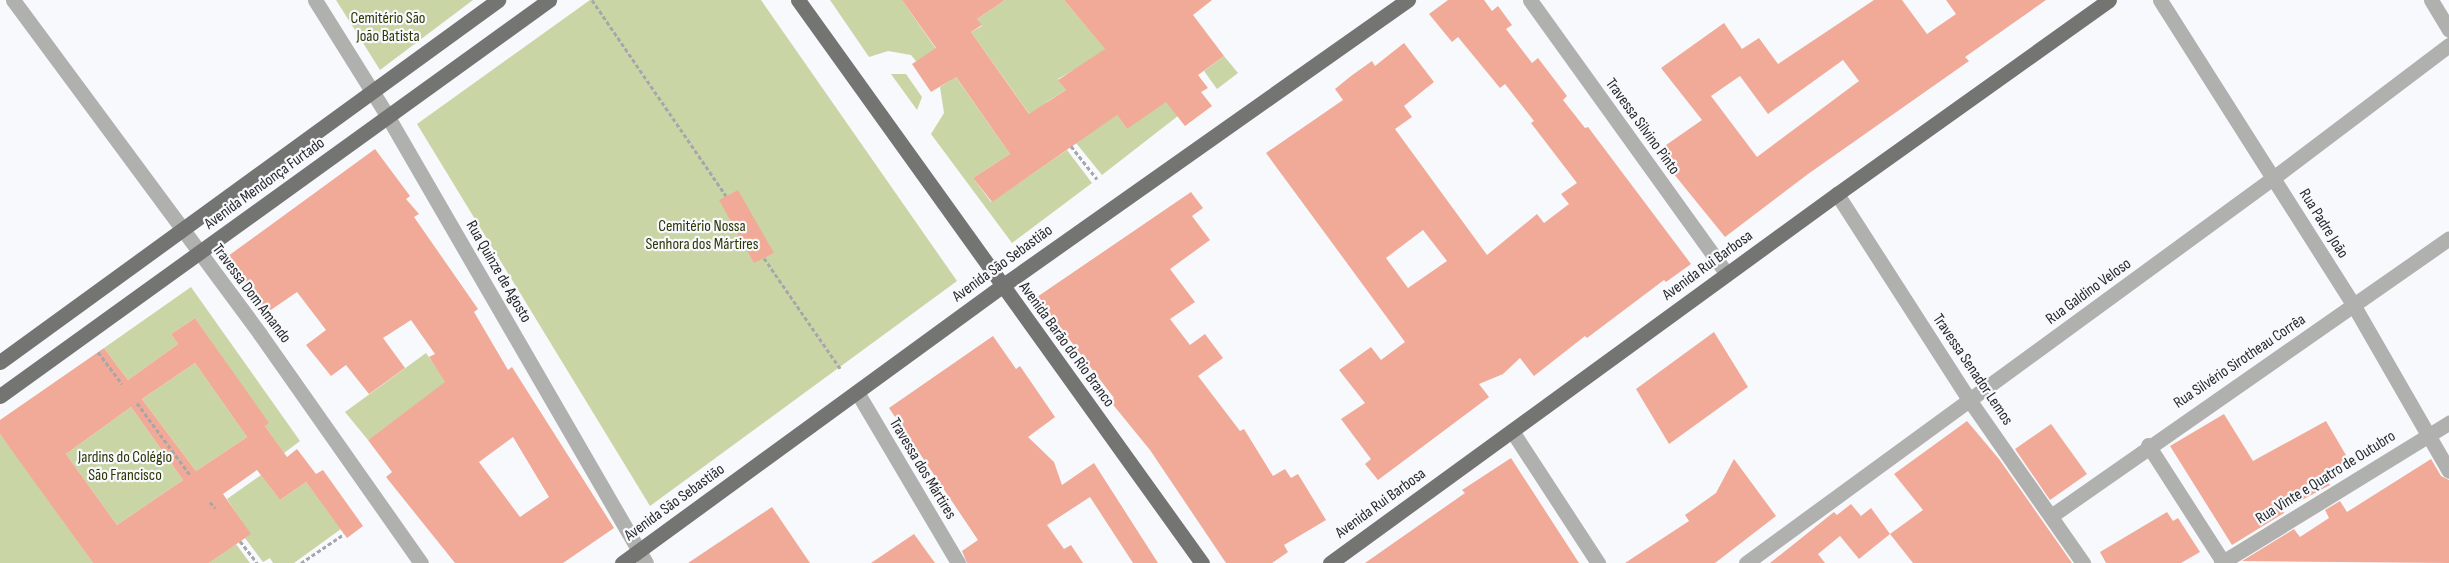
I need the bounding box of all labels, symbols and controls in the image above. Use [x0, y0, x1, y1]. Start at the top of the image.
park label: Cemitério São João Batista [351, 9, 425, 47]
street label: Travessa Silvino Pinto [1601, 75, 1683, 179]
street label: Avenida Mendonça Furtado [201, 134, 329, 234]
street label: Rua Padre João [2294, 186, 2352, 262]
park label: Cemitério Nossa Senhora dos Mártires [645, 217, 759, 255]
street label: Rua Quinze de Agosto [461, 218, 535, 326]
street label: Avenida São Sebastião [949, 221, 1057, 307]
street label: Avenida Rui Barbosa [1659, 227, 1757, 305]
street label: Travessa Dom Amando [207, 241, 295, 347]
street label: Rua Galdino Veloso [2043, 255, 2135, 329]
street label: Avenida Barão do Rio Branco [1014, 279, 1118, 411]
street label: Travessa Senador Lemos [1928, 311, 2016, 429]
street label: Rua Silvério Sirotheau Corrêa [2170, 311, 2310, 413]
street label: Travessa dos Mártires [884, 415, 960, 523]
street label: Rua Vinte e Quatro de Outubro [2253, 427, 2399, 529]
park label: Jardins do Colégio São Francisco [78, 448, 172, 486]
street label: Avenida São Sebastião [621, 460, 729, 546]
street label: Avenida Rui Barbosa [1332, 465, 1430, 543]

